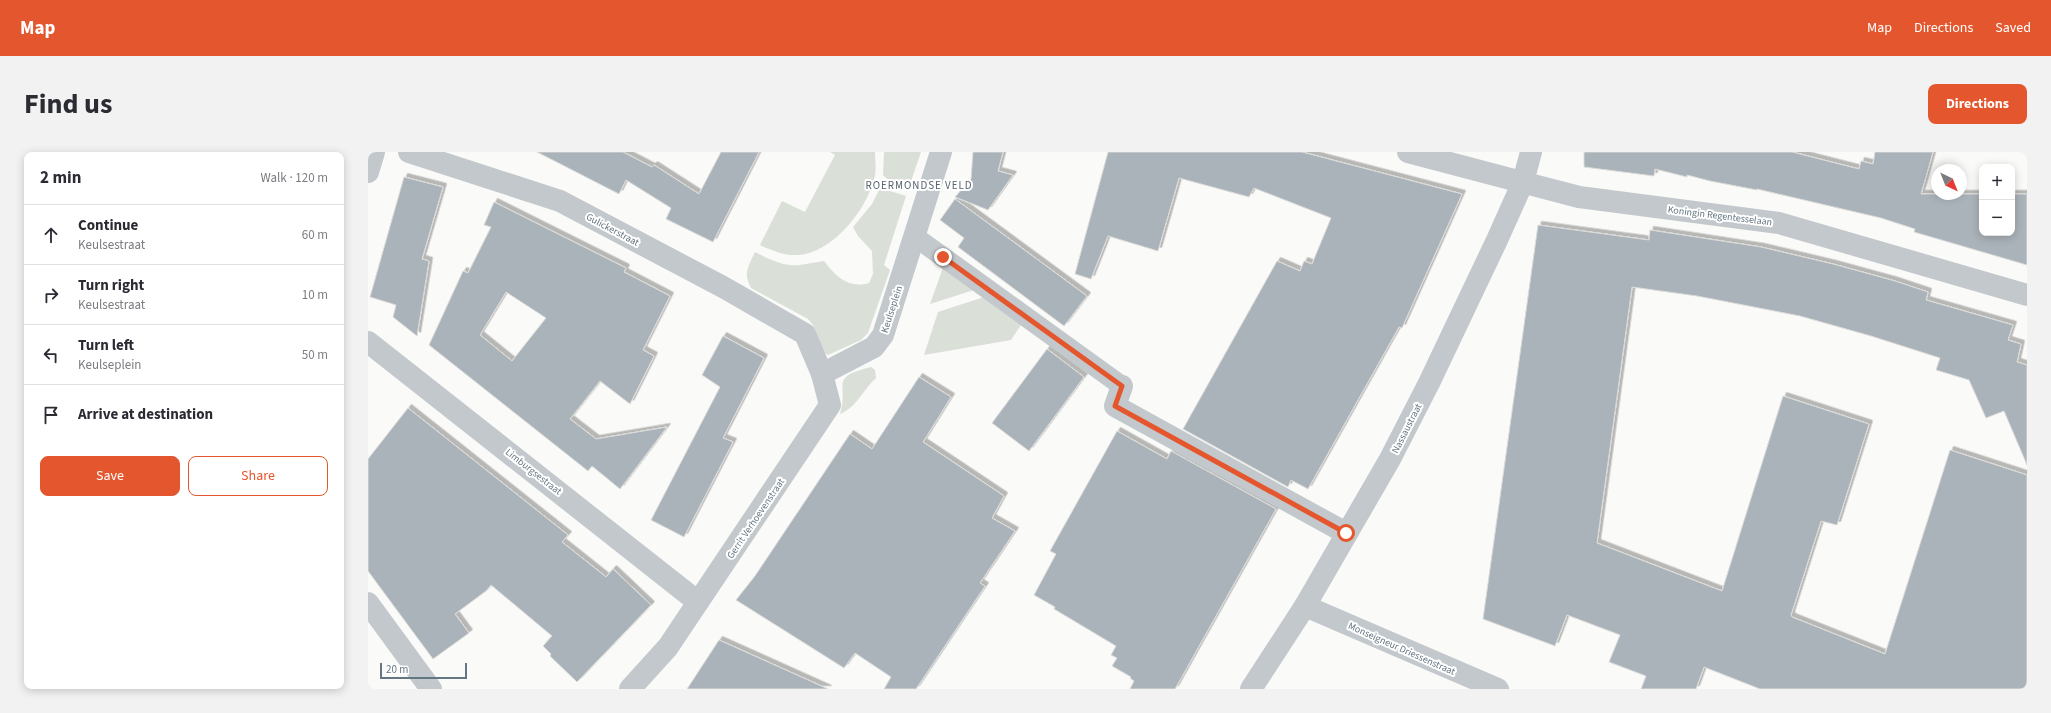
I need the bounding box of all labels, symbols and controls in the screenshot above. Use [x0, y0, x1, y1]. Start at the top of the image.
text: Map [20, 15, 55, 42]
text: Map [1867, 18, 1892, 38]
text: Directions [1914, 18, 1973, 38]
text: Saved [1995, 18, 2031, 38]
text: Find us [24, 84, 112, 124]
button: Directions [1928, 84, 2027, 124]
north arrow [1931, 164, 1967, 200]
map controls [1979, 164, 2015, 236]
button: + [1979, 164, 2015, 200]
text: 2 min [40, 166, 81, 190]
text: Walk · 120 m [260, 169, 328, 187]
district label: ROERMONDSE VELD [865, 178, 973, 193]
button: − [1979, 200, 2015, 236]
street label: Koningin Regentesselaan [1667, 203, 1773, 229]
street label: Gulickerstraat [584, 210, 642, 250]
text: Continue [78, 215, 138, 236]
icon: ahead [40, 224, 62, 246]
text: 60 m [302, 226, 328, 244]
text: Keulsestraat [78, 236, 145, 254]
route end [934, 248, 952, 266]
text: Turn right [78, 275, 144, 296]
icon: right [40, 284, 62, 306]
street label: Keulseplein [878, 284, 906, 335]
text: 10 m [302, 286, 328, 304]
text: Keulsestraat [78, 296, 145, 314]
text: Turn left [78, 335, 134, 356]
icon: left [40, 344, 62, 366]
text: 50 m [302, 346, 328, 364]
text: Keulseplein [78, 356, 141, 374]
street label: Nassaustraat [1388, 401, 1426, 456]
icon: arrive [40, 404, 62, 426]
text: Arrive at destination [78, 404, 213, 425]
street label: Limburgsestraat [502, 445, 565, 499]
button: Save [40, 456, 180, 496]
button: Share [188, 456, 328, 496]
street label: Gerrit Verhoevenstraat [724, 475, 788, 562]
route start [1337, 524, 1355, 542]
street label: Monseigneur Driessenstraat [1346, 619, 1458, 679]
scale bar [380, 661, 467, 680]
text: 20 m [386, 662, 408, 677]

